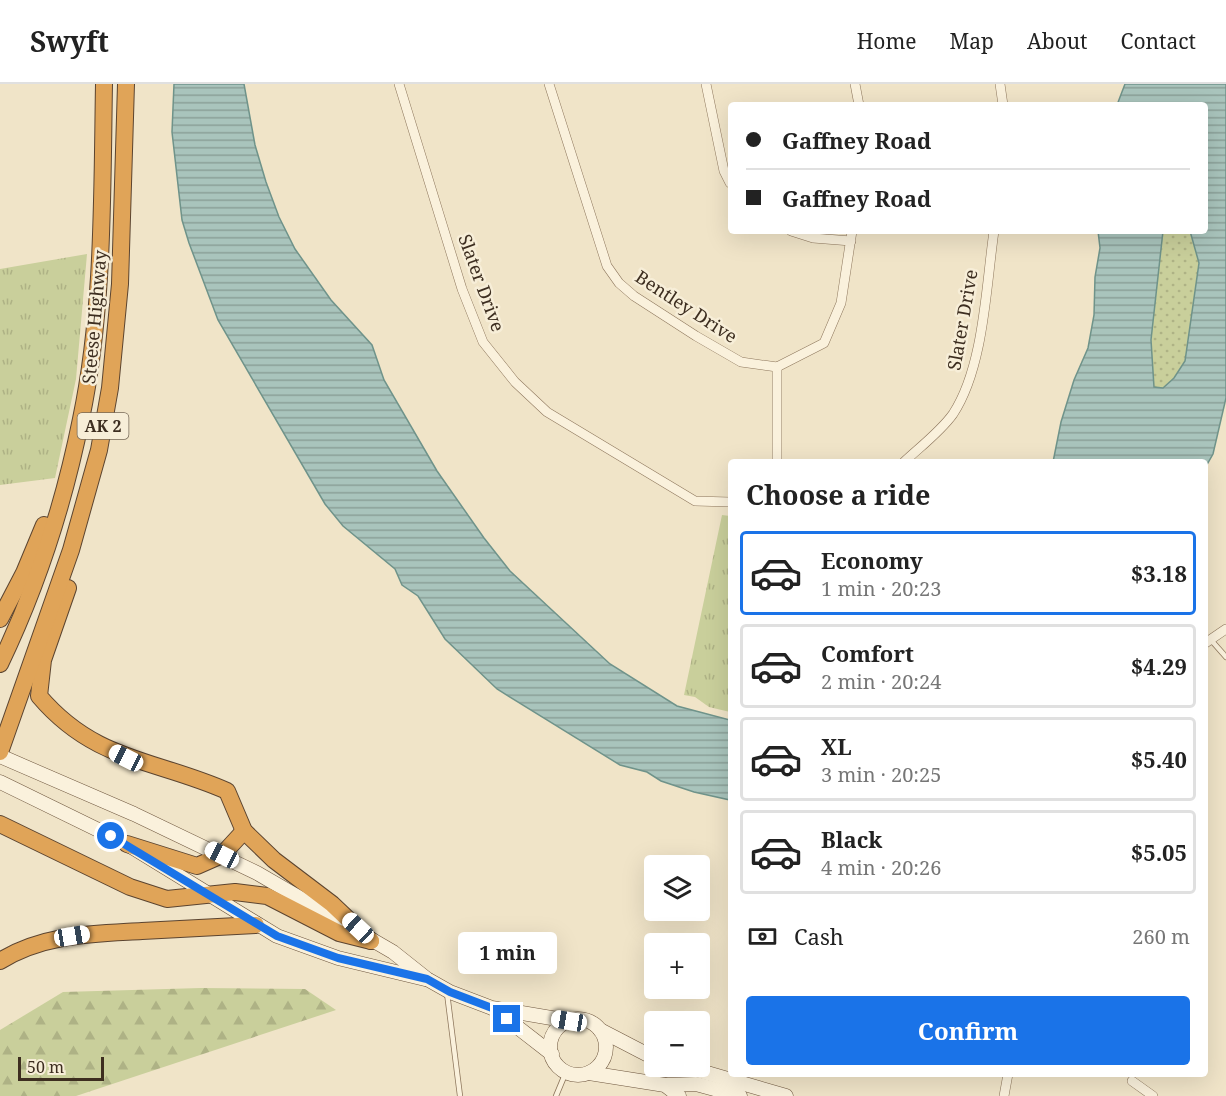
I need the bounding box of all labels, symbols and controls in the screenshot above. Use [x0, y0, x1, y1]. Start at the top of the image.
text: Swyft [30, 22, 109, 60]
text: Home [857, 27, 917, 55]
text: Map [950, 27, 994, 55]
text: About [1027, 27, 1088, 55]
text: Contact [1121, 27, 1196, 55]
text: Gaffney Road [782, 125, 931, 155]
text: Gaffney Road [782, 183, 931, 213]
street label: Slater Drive [453, 231, 511, 335]
street label: Steese Highway [76, 248, 112, 385]
street label: Bentley Drive [631, 264, 742, 348]
street label: Slater Drive [941, 268, 983, 372]
road number: AK 2 [78, 413, 128, 439]
text: Choose a ride [746, 476, 931, 513]
text: Economy [821, 545, 923, 575]
icon: car [749, 546, 803, 600]
text: $3.18 [1131, 558, 1187, 588]
text: 1 min · 20:23 [821, 575, 941, 602]
text: Comfort [821, 638, 914, 668]
icon: car [749, 639, 803, 693]
text: $4.29 [1131, 651, 1187, 681]
text: 2 min · 20:24 [821, 668, 941, 695]
text: XL [821, 731, 852, 761]
icon: car [749, 732, 803, 786]
car [106, 742, 146, 774]
text: $5.40 [1131, 744, 1187, 774]
text: 3 min · 20:25 [821, 761, 941, 788]
route start [97, 822, 124, 849]
text: Black [821, 824, 882, 854]
icon: car [749, 825, 803, 879]
text: $5.05 [1131, 837, 1187, 867]
car [202, 839, 242, 871]
text: 4 min · 20:26 [821, 854, 941, 881]
map controls [644, 855, 710, 1077]
button: layers [644, 855, 710, 921]
car [339, 909, 377, 947]
icon: cash [746, 920, 779, 953]
text: Cash [794, 921, 844, 951]
text: 260 m [1132, 923, 1190, 950]
car [53, 924, 91, 948]
callout: 1 min [458, 932, 556, 974]
button: + [644, 933, 710, 999]
text: 1 min [479, 939, 536, 966]
button: Confirm [746, 996, 1190, 1065]
route end [493, 1005, 520, 1032]
car [550, 1009, 588, 1033]
button: − [644, 1011, 710, 1077]
scale bar [18, 1054, 104, 1082]
text: 50 m [27, 1056, 64, 1078]

